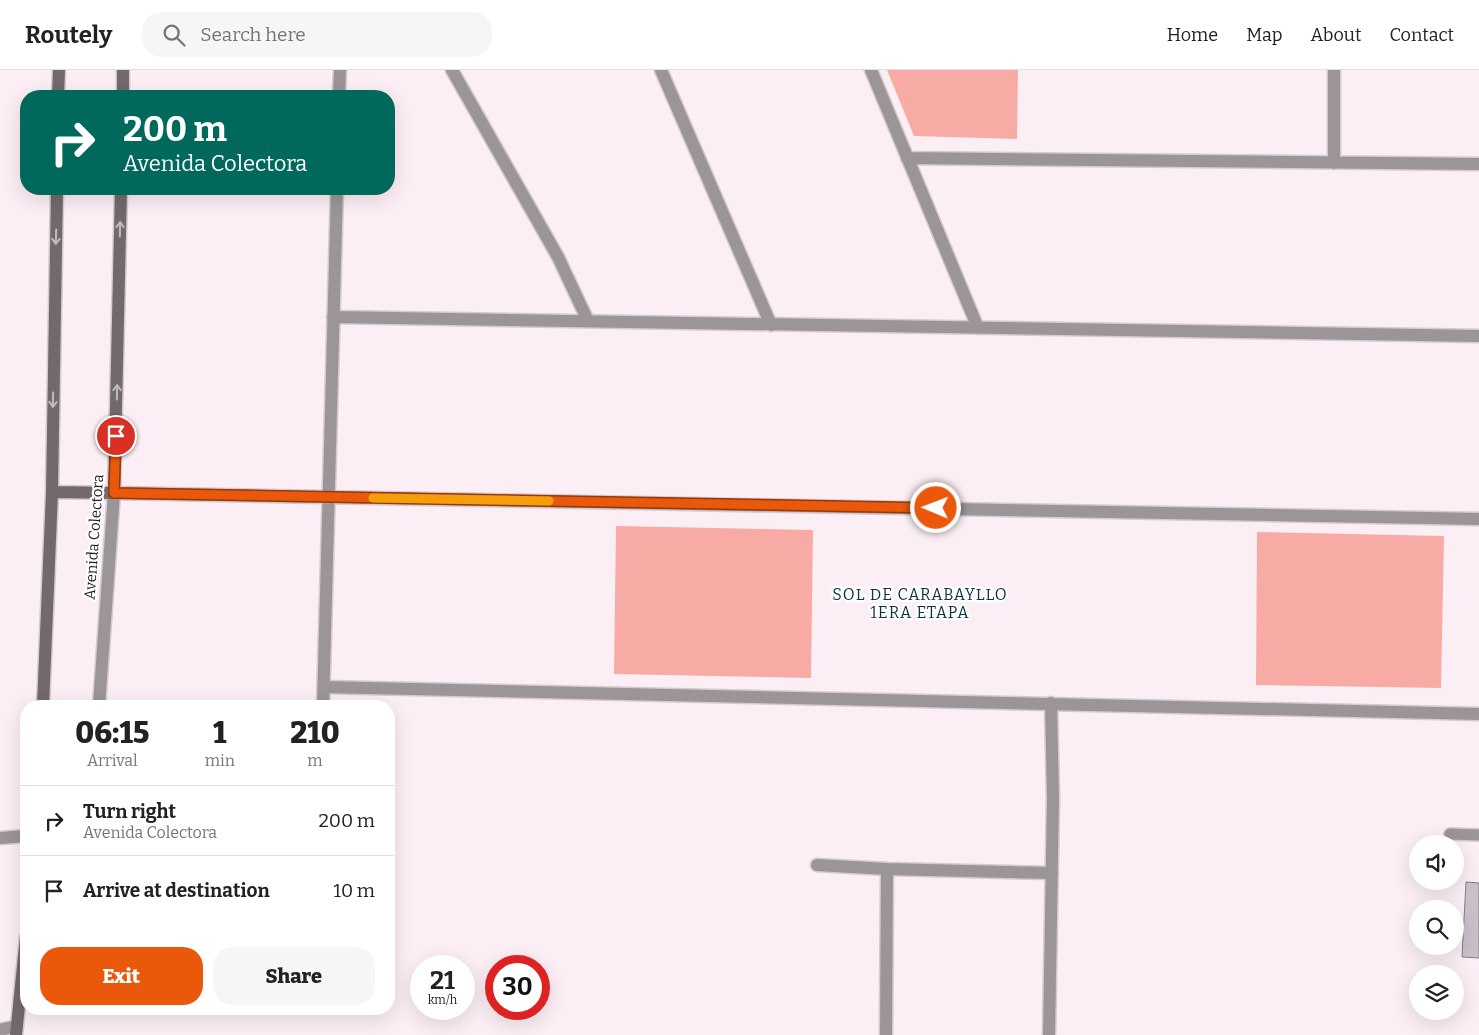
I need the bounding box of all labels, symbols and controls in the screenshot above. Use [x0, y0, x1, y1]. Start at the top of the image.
search box [142, 12, 492, 57]
text: Routely [25, 21, 112, 49]
icon: search [160, 21, 188, 49]
text: Search here [200, 23, 306, 46]
text: Home [1167, 24, 1218, 46]
text: Map [1246, 24, 1282, 46]
text: About [1310, 24, 1361, 46]
text: Contact [1389, 24, 1454, 46]
text: 200 m [123, 108, 227, 150]
icon: right [40, 110, 105, 175]
text: Avenida Colectora [123, 150, 307, 177]
one-way arrow [115, 222, 125, 238]
one-way arrow [51, 229, 61, 245]
one-way arrow [112, 384, 121, 400]
one-way arrow [48, 392, 58, 408]
pin [95, 415, 137, 457]
icon: arrive [102, 422, 130, 450]
street label: Avenida Colectora [81, 474, 107, 600]
position arrow [909, 481, 961, 533]
district label: SOL DE CARABAYLLO 1ERA ETAPA [832, 585, 1008, 622]
text: 06:15 [75, 715, 149, 751]
text: 1 [213, 715, 226, 751]
text: 210 [290, 715, 340, 751]
text: Arrival [87, 751, 138, 770]
text: min [205, 751, 235, 770]
text: m [307, 751, 323, 770]
text: Turn right [83, 800, 176, 823]
icon: right [40, 807, 68, 835]
text: 200 m [318, 809, 375, 832]
text: Avenida Colectora [83, 823, 217, 842]
map controls [1409, 835, 1464, 1020]
button: sound [1409, 835, 1464, 890]
icon: arrive [40, 877, 68, 905]
text: Arrive at destination [83, 879, 270, 902]
text: 10 m [333, 879, 375, 902]
button: search [1409, 900, 1464, 955]
button: Exit [40, 947, 203, 1005]
button: Share [213, 947, 375, 1005]
speed limit sign: 30 [485, 955, 550, 1020]
button: layers [1409, 965, 1464, 1020]
text: 21 [430, 966, 455, 996]
text: km/h [428, 993, 457, 1007]

